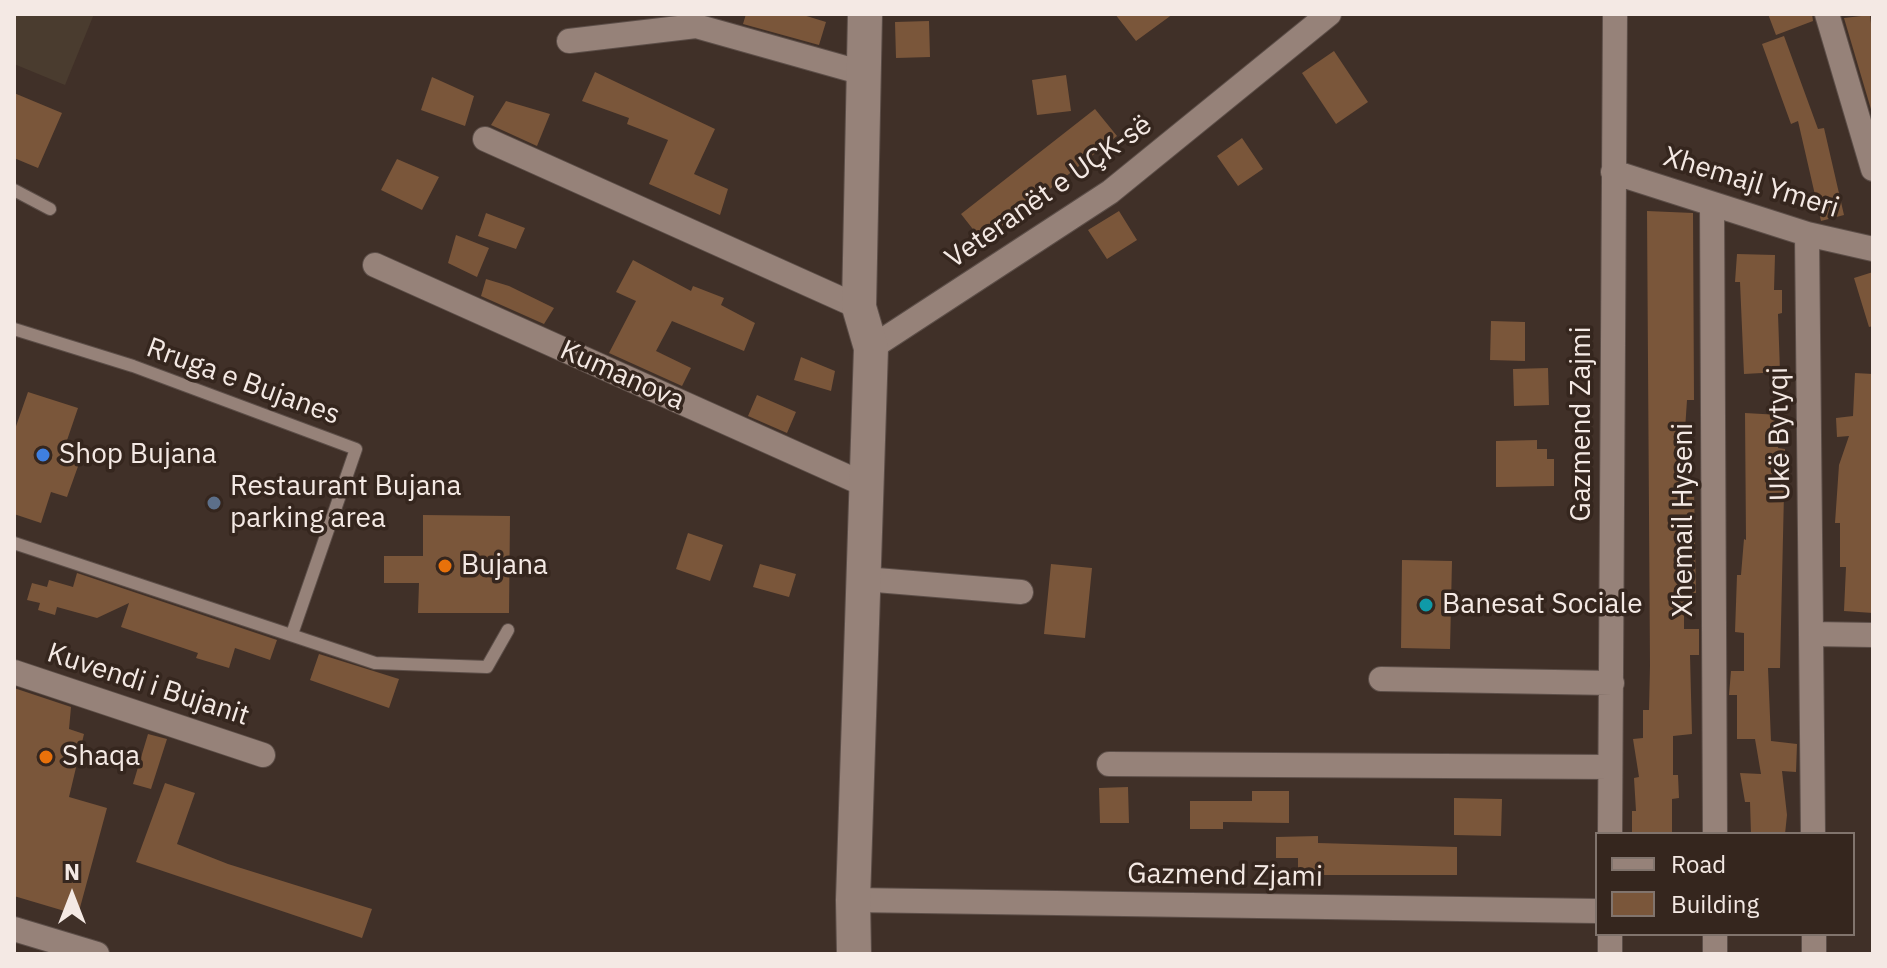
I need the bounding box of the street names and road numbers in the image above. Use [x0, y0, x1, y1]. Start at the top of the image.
street label: Veteranët e UÇK-së [939, 108, 1159, 276]
street label: Xhemajl Ymeri [1659, 140, 1843, 226]
street label: Gazmend Zajmi [1565, 326, 1599, 522]
street label: Rruga e Bujanes [142, 331, 344, 433]
street label: Kumanova [555, 334, 689, 418]
street label: Ukë Bytyqi [1762, 367, 1798, 501]
street label: Xhemail Hyseni [1667, 423, 1701, 617]
street label: Kuvendi i Bujanit [43, 636, 253, 734]
street label: Gazmend Zjami [1127, 857, 1323, 895]

